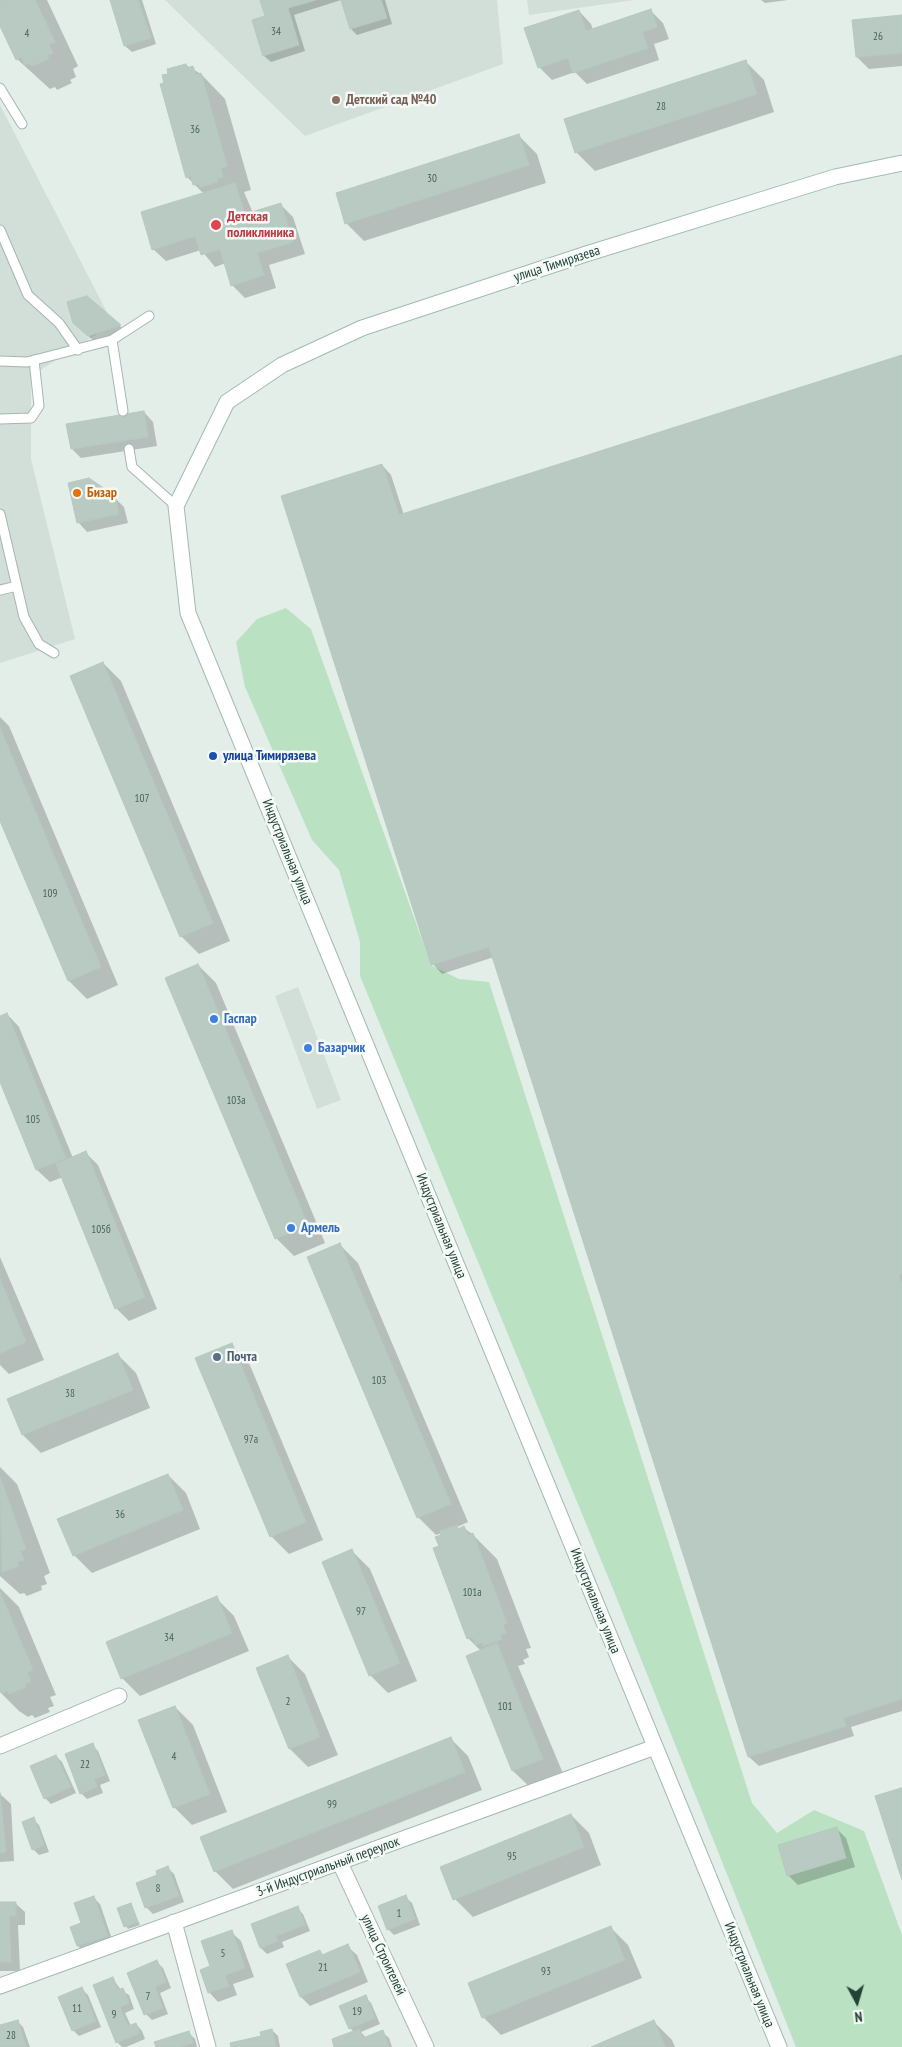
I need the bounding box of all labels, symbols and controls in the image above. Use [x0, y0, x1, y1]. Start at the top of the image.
house number: 34 [271, 25, 281, 39]
house number: 4 [25, 27, 29, 41]
house number: 26 [873, 30, 883, 44]
place label: Детский сад №40 [346, 92, 436, 108]
marker: Детский сад №40 [330, 94, 342, 106]
house number: 28 [656, 100, 666, 114]
house number: 36 [190, 123, 200, 137]
house number: 30 [427, 172, 437, 186]
place label: Детская поликлиника [227, 209, 294, 242]
marker: Детская поликлиника [209, 218, 223, 232]
street label: улица Тимирязева [512, 242, 602, 286]
place label: Бизар [87, 485, 117, 501]
marker: Бизар [71, 487, 83, 499]
place label: улица Тимирязева [223, 748, 316, 764]
marker: улица Тимирязева [207, 750, 219, 762]
house number: 107 [135, 792, 149, 806]
street label: Индустриальная улица [258, 797, 316, 907]
house number: 109 [43, 887, 57, 901]
place label: Гаспар [224, 1011, 257, 1027]
marker: Гаспар [208, 1013, 220, 1025]
place label: Базарчик [318, 1040, 365, 1056]
marker: Базарчик [302, 1042, 314, 1054]
house number: 103а [226, 1094, 246, 1108]
house number: 105 [26, 1113, 40, 1127]
street label: Индустриальная улица [412, 1171, 470, 1281]
place label: Армель [301, 1220, 340, 1236]
marker: Армель [285, 1222, 297, 1234]
house number: 105б [91, 1223, 111, 1237]
place label: Почта [227, 1349, 257, 1365]
marker: Почта [211, 1351, 223, 1363]
house number: 103 [372, 1374, 386, 1388]
house number: 38 [65, 1387, 75, 1401]
house number: 97а [244, 1433, 258, 1447]
house number: 36 [115, 1508, 125, 1522]
street label: Индустриальная улица [566, 1546, 624, 1656]
house number: 101а [462, 1586, 482, 1600]
house number: 97 [356, 1605, 366, 1619]
house number: 34 [164, 1631, 174, 1645]
house number: 2 [286, 1695, 290, 1709]
house number: 101 [498, 1700, 512, 1714]
house number: 4 [172, 1750, 176, 1764]
house number: 22 [80, 1758, 90, 1772]
house number: 99 [327, 1798, 337, 1812]
street label: 3-й Индустриальный переулок [254, 1833, 402, 1901]
house number: 95 [507, 1850, 517, 1864]
house number: 8 [156, 1882, 160, 1896]
house number: 1 [397, 1907, 401, 1921]
street label: улица Строителей [357, 1912, 409, 1998]
street label: Индустриальная улица [720, 1920, 778, 2030]
house number: 5 [221, 1947, 225, 1961]
house number: 21 [318, 1961, 328, 1975]
house number: 93 [541, 1965, 551, 1979]
north arrow [832, 1977, 882, 2027]
house number: 7 [146, 1990, 150, 2004]
house number: 11 [72, 2002, 82, 2016]
house number: 19 [352, 2005, 362, 2019]
house number: 9 [112, 2008, 116, 2022]
text: N [854, 2008, 863, 2026]
house number: 28 [6, 2029, 16, 2043]

